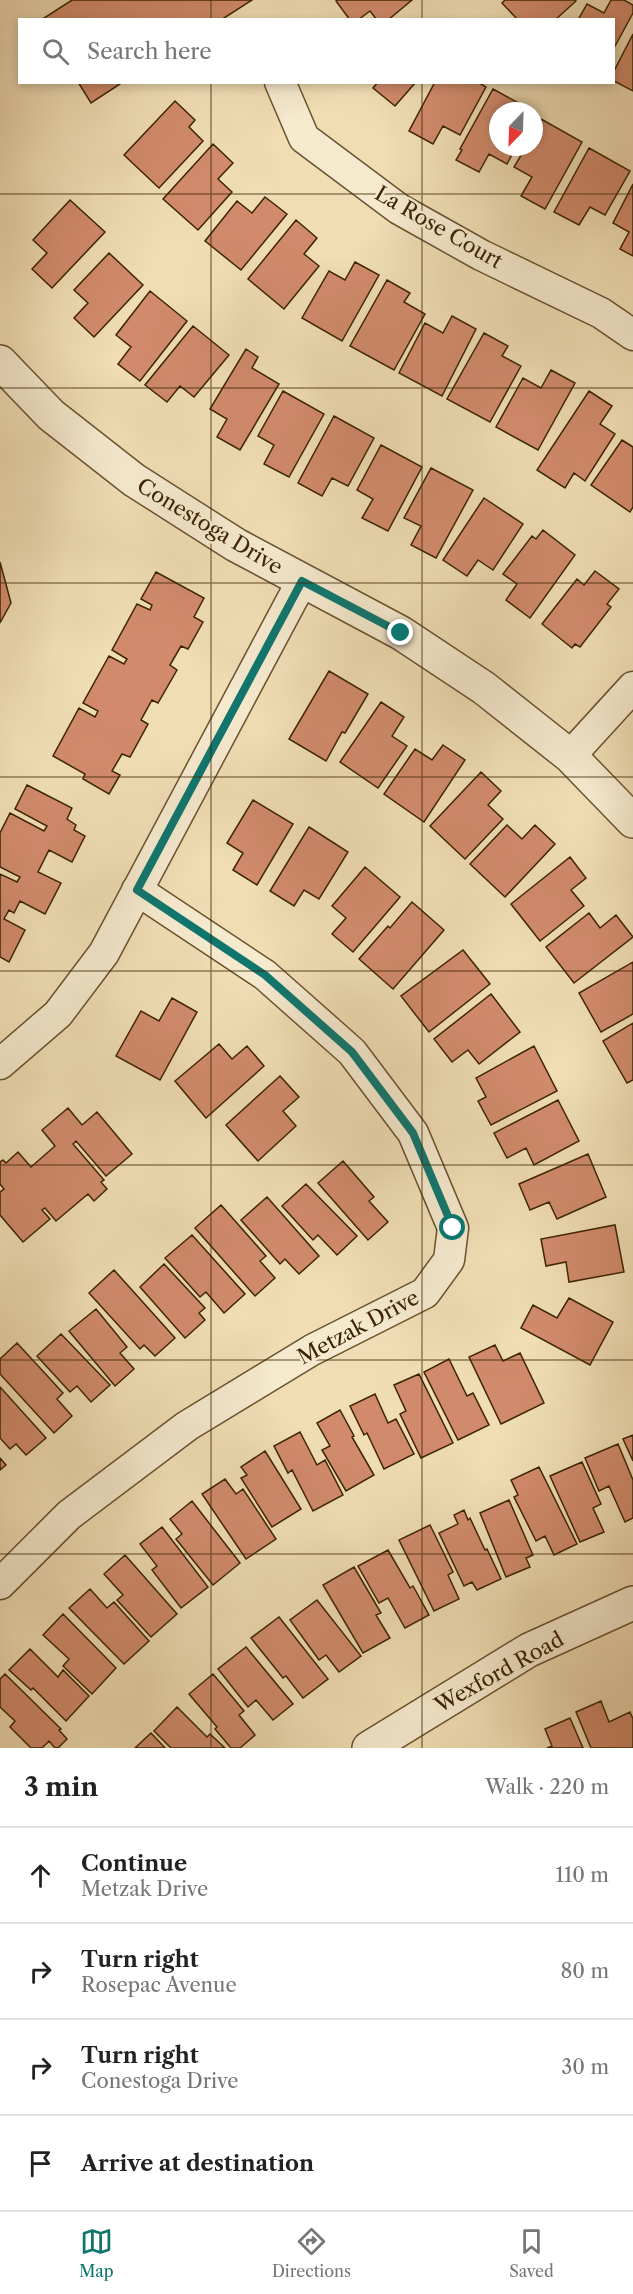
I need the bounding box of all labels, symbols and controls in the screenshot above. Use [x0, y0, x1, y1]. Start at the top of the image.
search box [18, 18, 615, 84]
icon: search [39, 35, 72, 68]
text: Search here [87, 38, 212, 65]
north arrow [489, 102, 543, 156]
street label: La Rose Court [371, 180, 508, 274]
street label: Conestoga Drive [133, 473, 287, 579]
route end [387, 619, 413, 645]
route start [439, 1214, 465, 1240]
street label: Metzak Drive [293, 1285, 423, 1369]
street label: Wexford Road [429, 1626, 568, 1718]
text: 3 min [24, 1771, 98, 1803]
text: Walk · 220 m [485, 1775, 609, 1799]
text: Continue [81, 1850, 187, 1877]
icon: ahead [24, 1859, 57, 1892]
text: 110 m [556, 1863, 609, 1887]
text: Metzak Drive [81, 1877, 208, 1901]
text: Turn right [81, 1946, 199, 1973]
icon: right [24, 1955, 57, 1988]
text: 80 m [561, 1959, 609, 1983]
text: Rosepac Avenue [81, 1973, 237, 1997]
text: Turn right [81, 2042, 199, 2069]
icon: right [24, 2051, 57, 2084]
text: 30 m [561, 2055, 609, 2079]
text: Conestoga Drive [81, 2069, 238, 2093]
icon: arrive [24, 2147, 57, 2180]
text: Arrive at destination [81, 2150, 314, 2177]
tab: Map [79, 2225, 114, 2281]
tab: Directions [272, 2225, 351, 2281]
tab: Saved [509, 2225, 554, 2281]

